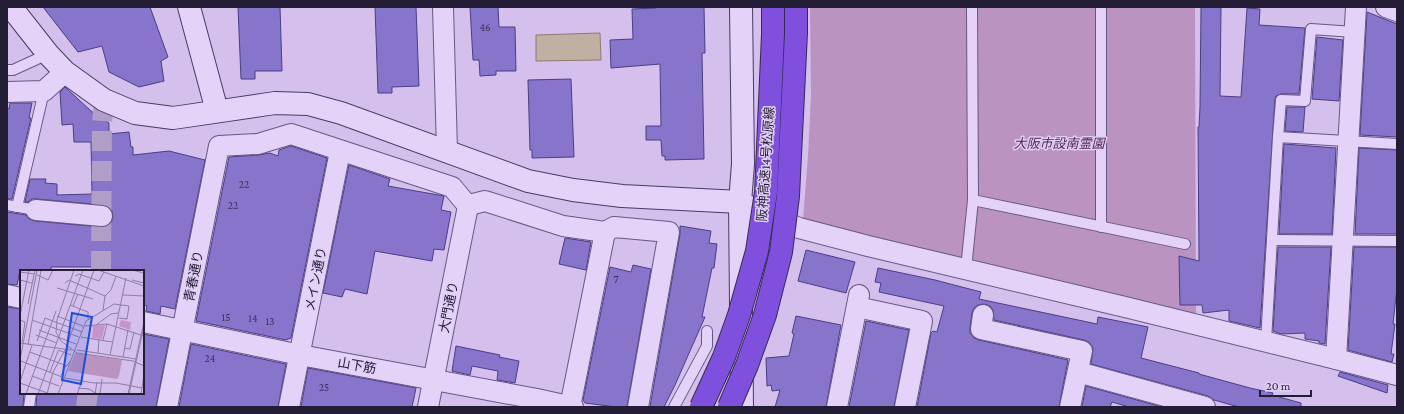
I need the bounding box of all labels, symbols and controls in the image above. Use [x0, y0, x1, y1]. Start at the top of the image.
house number: 46 [479, 21, 491, 33]
street label: 阪神高速14号松原線 [754, 106, 777, 222]
park label: 大阪市設南霊園 [1013, 136, 1106, 151]
house number: 22 [239, 178, 249, 190]
house number: 22 [228, 199, 238, 211]
street label: メイン通り [302, 246, 329, 312]
street label: 青春通り [181, 249, 206, 303]
inset map [20, 270, 144, 394]
house number: 7 [613, 273, 619, 285]
street label: 大門通り [436, 280, 461, 334]
house number: 15 [222, 311, 230, 323]
house number: 14 [248, 312, 258, 324]
house number: 13 [266, 315, 274, 327]
house number: 24 [205, 352, 216, 364]
street label: 山下筋 [336, 355, 377, 376]
scale bar [1260, 372, 1311, 398]
text: 20 m [1266, 379, 1291, 393]
house number: 25 [319, 381, 329, 393]

